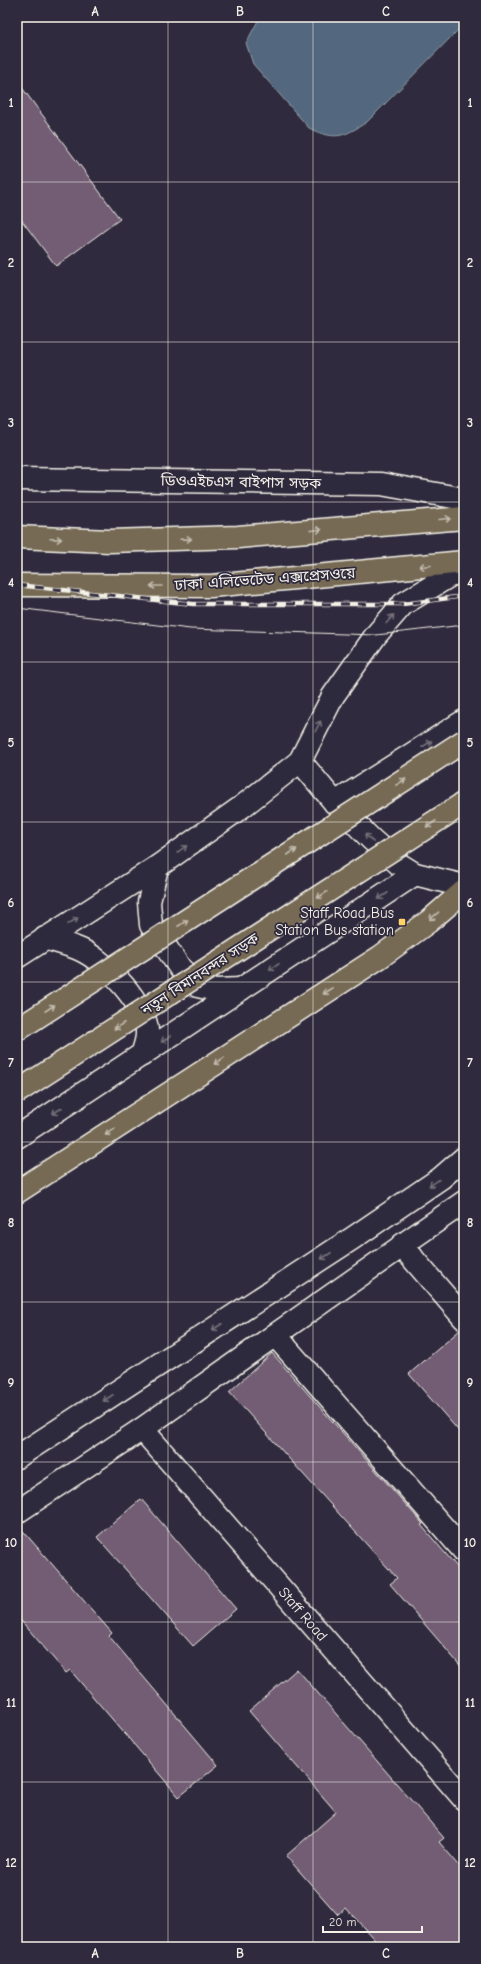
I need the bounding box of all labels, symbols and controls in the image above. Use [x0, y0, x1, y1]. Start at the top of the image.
text: A [91, 4, 99, 19]
text: B [236, 4, 244, 19]
text: C [382, 4, 390, 19]
text: 1 [8, 95, 14, 110]
text: 1 [467, 95, 473, 110]
text: 2 [8, 255, 14, 270]
text: 2 [467, 255, 473, 270]
text: 3 [8, 415, 14, 430]
text: 3 [467, 415, 473, 430]
street label: ডিওএইচএস বাইপাস সড়ক [160, 472, 322, 492]
one-way arrow [438, 516, 451, 523]
one-way arrow [309, 527, 322, 534]
one-way arrow [49, 535, 62, 543]
one-way arrow [179, 535, 192, 542]
one-way arrow [419, 562, 432, 569]
street label: ঢাকা এলিভেটেড এক্সপ্রেসওয়ে [173, 564, 356, 594]
text: 4 [8, 575, 14, 590]
text: 4 [467, 575, 473, 590]
one-way arrow [150, 582, 163, 590]
one-way arrow [386, 614, 395, 624]
one-way arrow [315, 720, 322, 732]
text: 5 [8, 735, 15, 750]
text: 5 [467, 735, 474, 750]
one-way arrow [421, 740, 432, 748]
one-way arrow [395, 778, 406, 786]
one-way arrow [425, 821, 437, 829]
one-way arrow [364, 833, 374, 843]
one-way arrow [176, 845, 187, 854]
one-way arrow [286, 848, 298, 856]
one-way arrow [317, 891, 328, 899]
one-way arrow [377, 892, 389, 900]
text: 6 [8, 895, 15, 910]
text: 6 [467, 895, 474, 910]
place label: Staff Road Bus Station Bus station [275, 904, 394, 939]
one-way arrow [430, 911, 440, 920]
one-way arrow [67, 916, 79, 924]
marker: Staff Road Bus Station Bus station [397, 917, 407, 927]
one-way arrow [177, 919, 188, 927]
street label: নতুন বিমানবন্দর সড়ক [137, 929, 263, 1019]
one-way arrow [269, 963, 280, 971]
one-way arrow [322, 987, 334, 995]
one-way arrow [44, 1004, 56, 1012]
one-way arrow [114, 1022, 125, 1030]
one-way arrow [161, 1035, 172, 1043]
text: 7 [8, 1055, 14, 1070]
text: 7 [467, 1055, 473, 1070]
one-way arrow [214, 1057, 225, 1065]
one-way arrow [52, 1107, 63, 1115]
one-way arrow [104, 1127, 115, 1136]
one-way arrow [429, 1179, 440, 1187]
text: 8 [8, 1215, 14, 1230]
text: 8 [467, 1215, 473, 1230]
one-way arrow [320, 1252, 332, 1260]
one-way arrow [212, 1323, 223, 1331]
text: 9 [8, 1375, 15, 1390]
text: 9 [467, 1375, 474, 1390]
one-way arrow [103, 1394, 114, 1402]
text: 10 [5, 1535, 17, 1550]
text: 10 [464, 1535, 476, 1550]
street label: Staff Road [275, 1583, 331, 1645]
text: 11 [6, 1695, 16, 1710]
text: 11 [465, 1695, 475, 1710]
text: 12 [5, 1855, 17, 1870]
text: 12 [464, 1855, 476, 1870]
scale bar [323, 1908, 422, 1934]
text: 20 m [329, 1915, 357, 1929]
text: A [91, 1946, 99, 1961]
text: B [236, 1946, 244, 1961]
text: C [382, 1946, 390, 1961]

